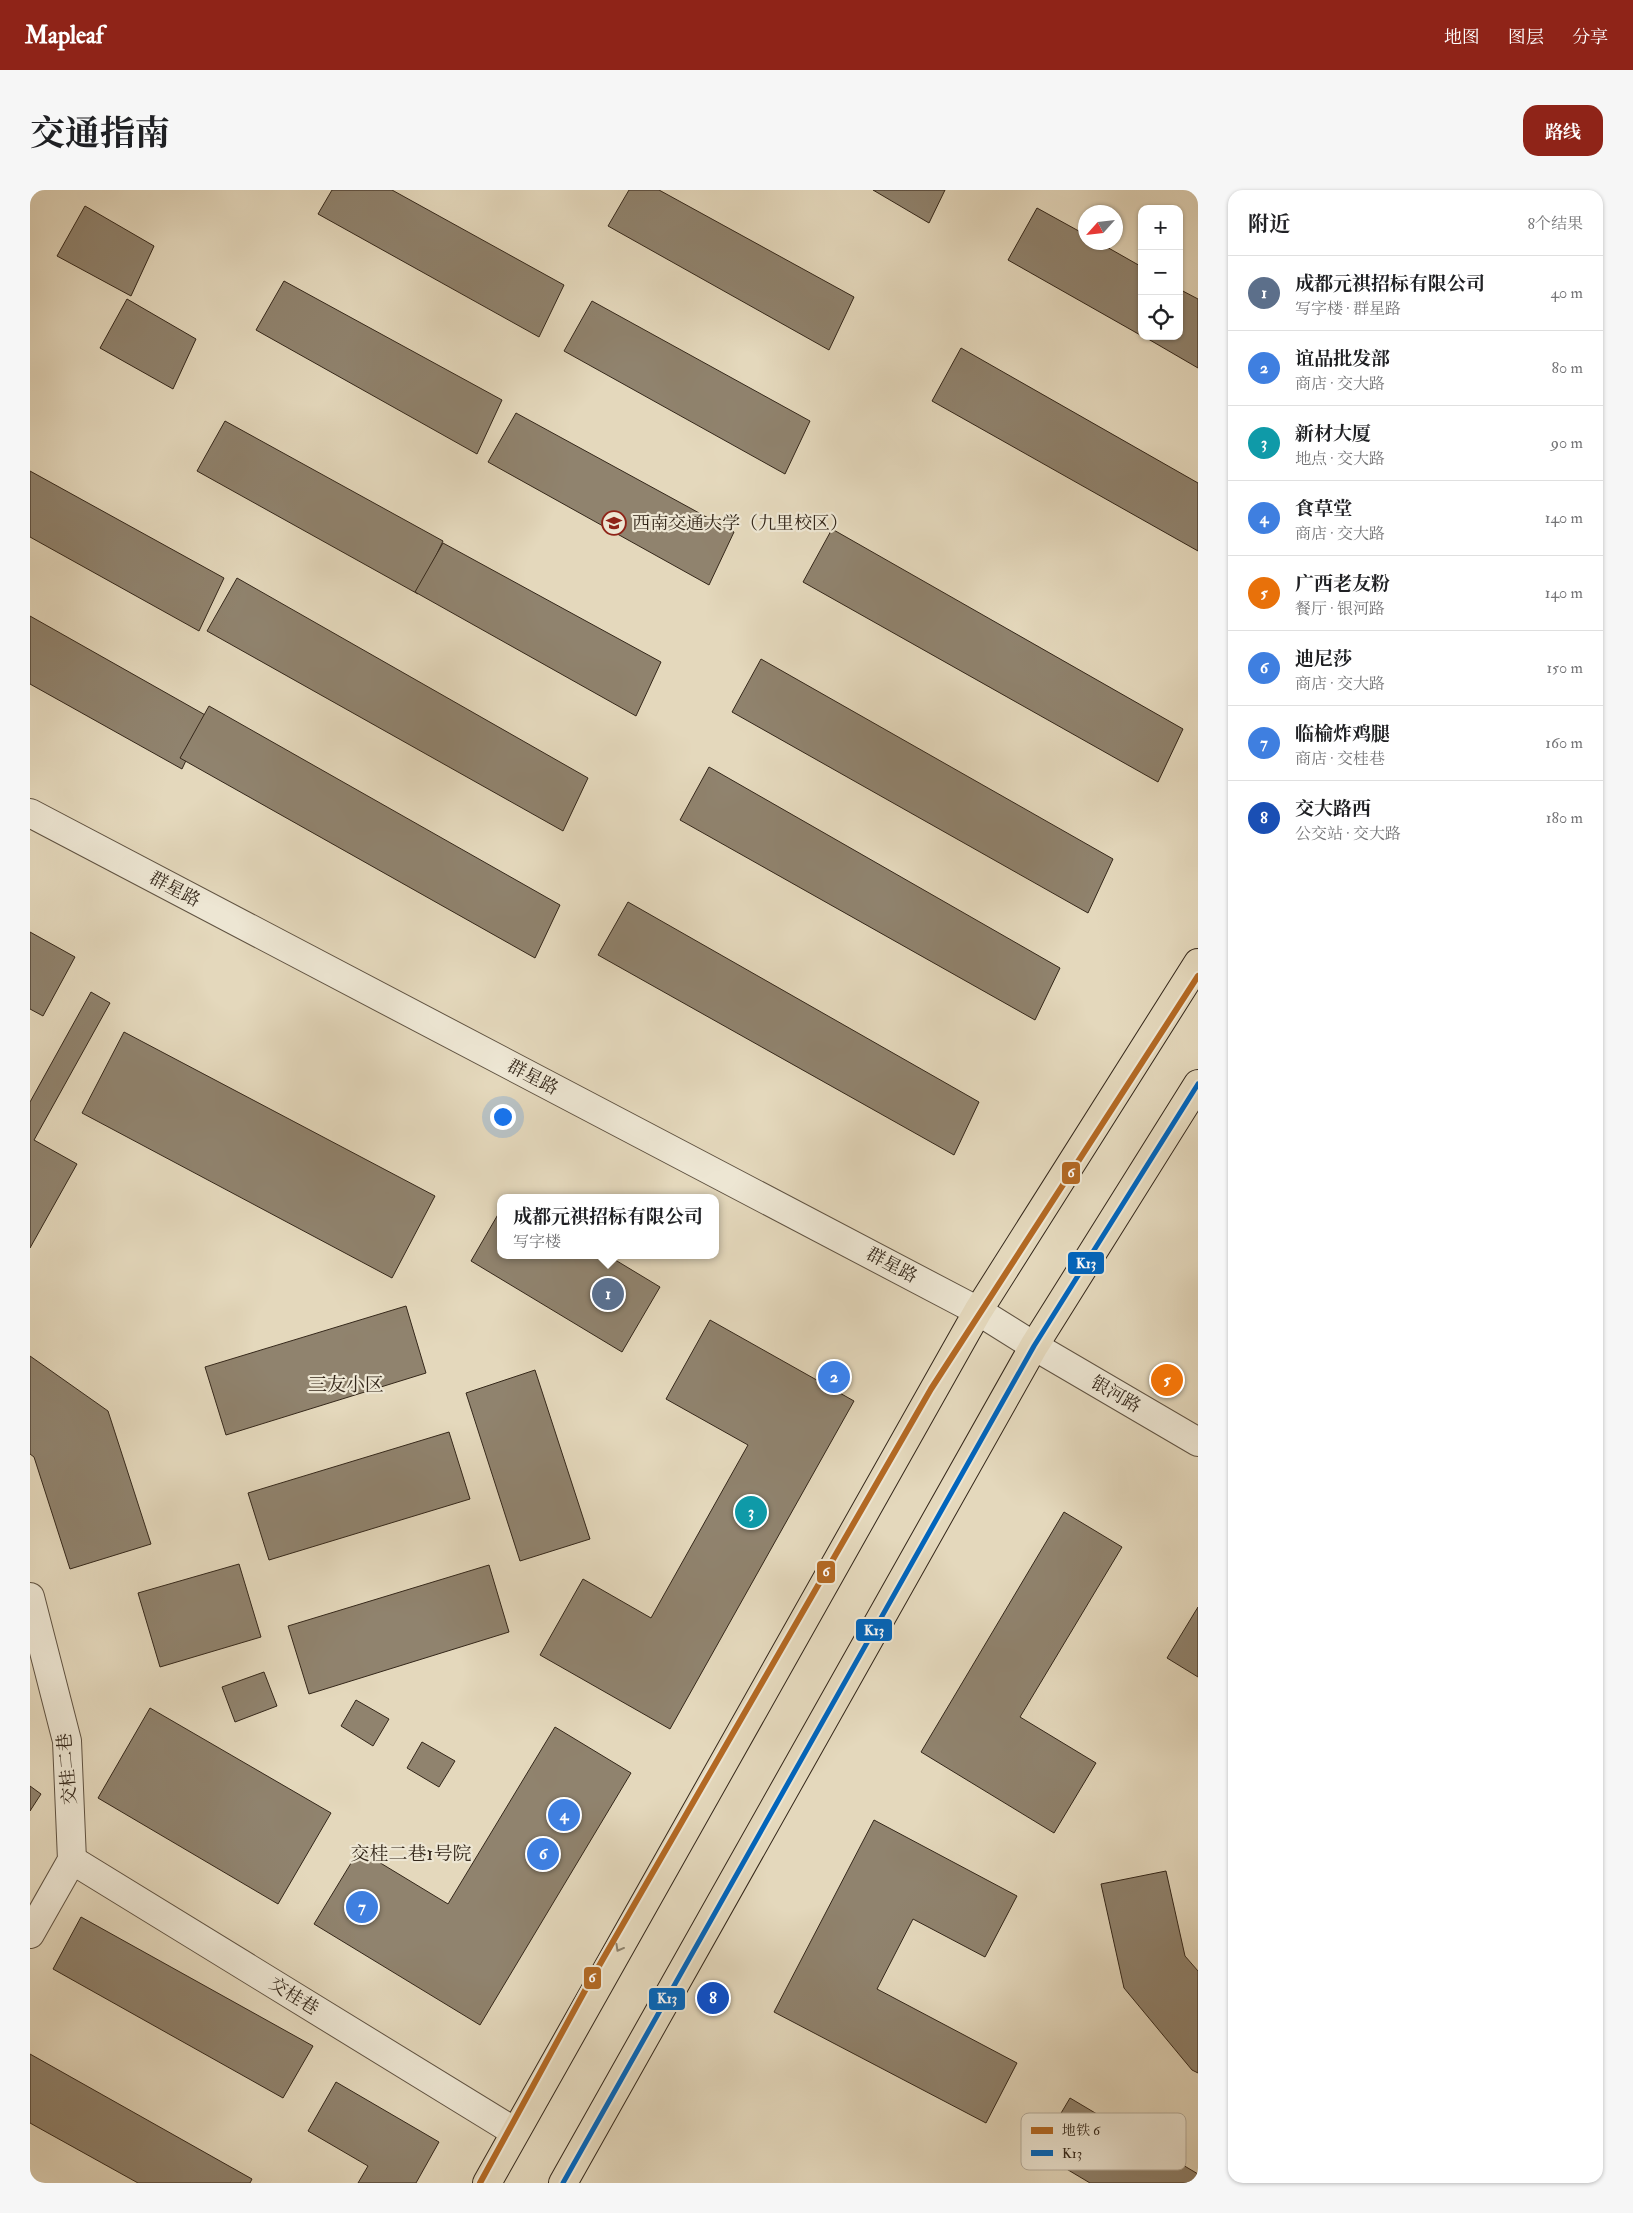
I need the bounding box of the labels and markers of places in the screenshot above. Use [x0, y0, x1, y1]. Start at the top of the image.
school or university icon: 西南交通大学（九里校区） [601, 510, 627, 536]
place label: 西南交通大学（九里校区） [632, 512, 848, 535]
pin: 1 [592, 1275, 624, 1313]
pin: 2 [818, 1358, 850, 1396]
pin: 5 [1151, 1361, 1183, 1399]
pin: 3 [735, 1493, 767, 1531]
pin: 4 [548, 1796, 580, 1834]
pin: 6 [527, 1835, 559, 1873]
pin: 7 [346, 1888, 378, 1926]
pin: 8 [697, 1979, 729, 2017]

